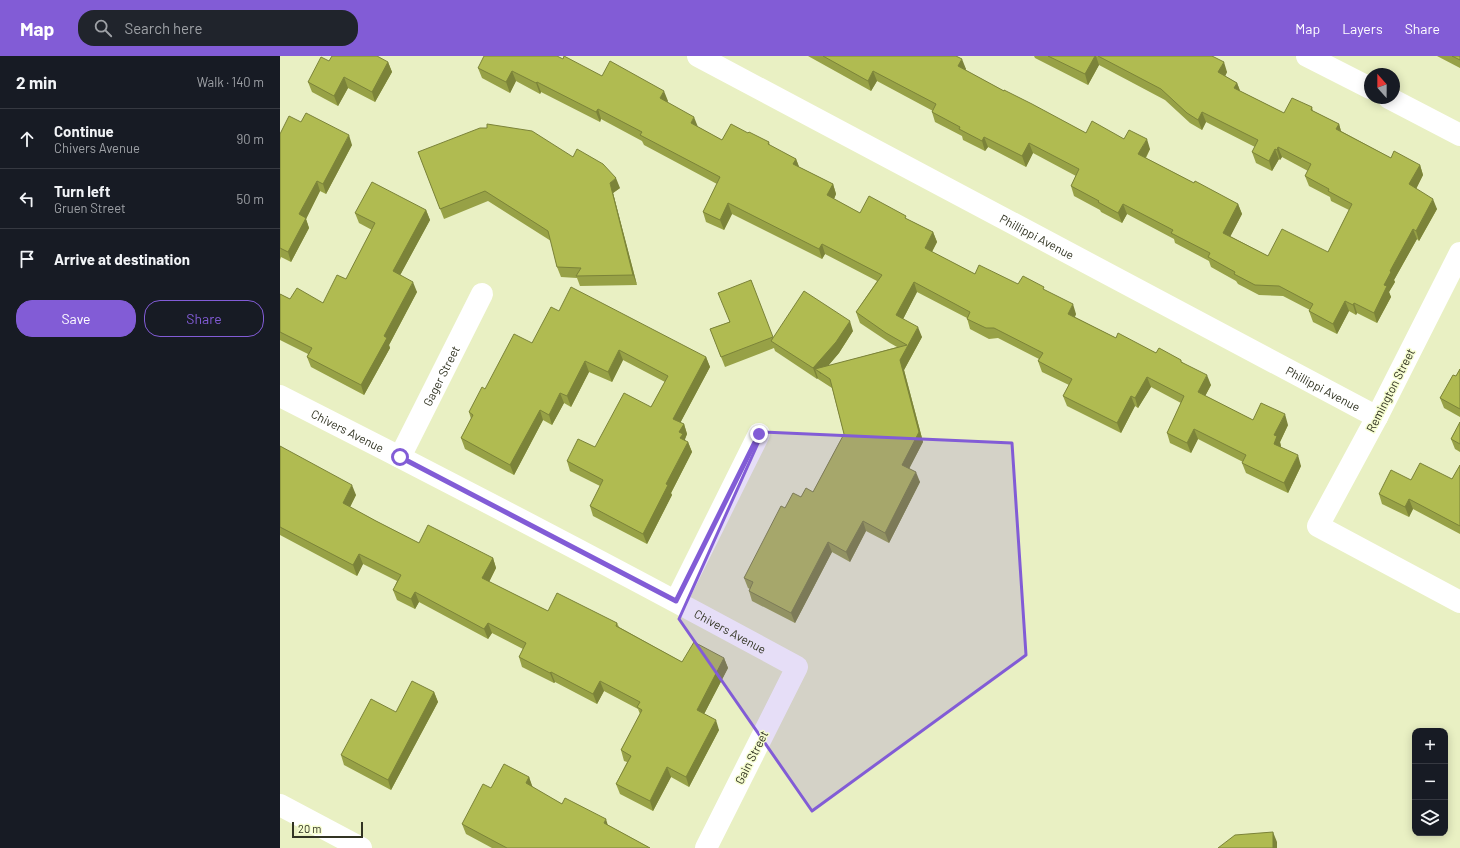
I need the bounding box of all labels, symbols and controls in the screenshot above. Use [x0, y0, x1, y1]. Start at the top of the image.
search box [78, 10, 358, 46]
text: Map [20, 17, 54, 40]
icon: search [92, 17, 114, 39]
text: Search here [124, 19, 202, 37]
text: Map [1295, 20, 1320, 37]
text: Layers [1342, 20, 1383, 37]
text: Share [1405, 20, 1440, 37]
north arrow [1364, 68, 1400, 104]
text: 2 min [16, 72, 57, 92]
text: Walk · 140 m [197, 74, 264, 90]
text: Continue [54, 122, 114, 140]
icon: ahead [16, 128, 38, 150]
text: 90 m [237, 131, 264, 147]
text: Chivers Avenue [54, 140, 140, 156]
text: Turn left [54, 182, 110, 200]
icon: left [16, 188, 38, 210]
text: 50 m [237, 191, 264, 207]
text: Gruen Street [54, 200, 126, 216]
street label: Phillippi Avenue [998, 211, 1077, 262]
icon: arrive [16, 248, 38, 270]
text: Arrive at destination [54, 250, 190, 268]
button: Save [16, 300, 136, 337]
button: Share [144, 300, 264, 337]
street label: Gager Street [420, 343, 462, 408]
street label: Remington Street [1363, 346, 1417, 434]
street label: Phillippi Avenue [1284, 363, 1363, 414]
street label: Chivers Avenue [309, 406, 386, 455]
route end [750, 425, 768, 443]
route start [391, 448, 409, 466]
street label: Chivers Avenue [692, 606, 769, 656]
street label: Gain Street [732, 728, 770, 786]
map controls [1412, 728, 1448, 836]
button: + [1412, 728, 1448, 764]
button: − [1412, 764, 1448, 800]
button: layers [1412, 800, 1448, 836]
scale bar [292, 820, 363, 839]
text: 20 m [298, 822, 321, 835]

